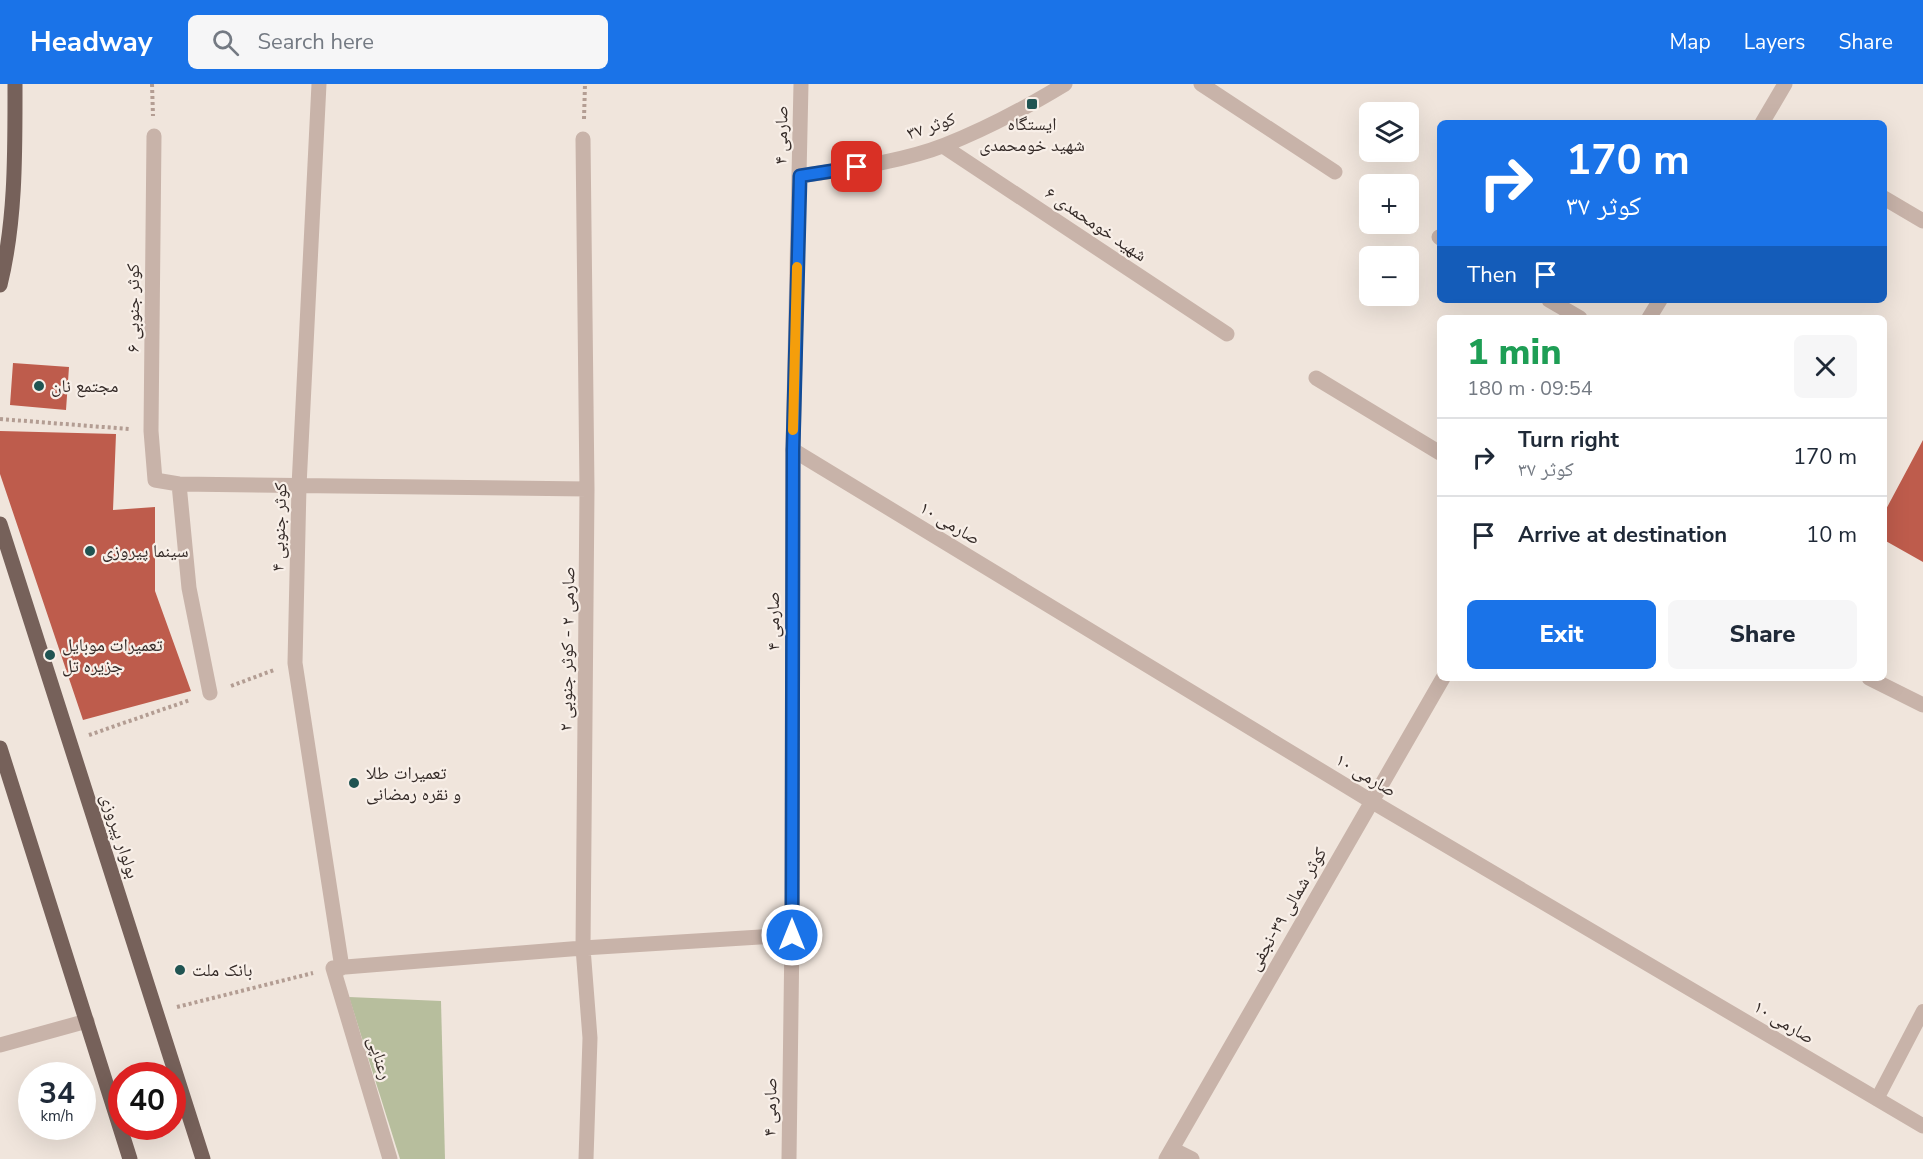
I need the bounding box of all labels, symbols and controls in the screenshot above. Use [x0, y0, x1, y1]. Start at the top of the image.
search box [188, 15, 608, 69]
text: Headway [30, 23, 152, 61]
icon: search [209, 26, 242, 59]
text: Search here [257, 27, 374, 57]
text: Map [1669, 28, 1711, 56]
text: Layers [1744, 28, 1805, 56]
text: Share [1838, 28, 1893, 56]
marker: ایستگاه شهید خومحمدی [1025, 97, 1039, 111]
map controls [1359, 102, 1419, 306]
button: layers [1359, 102, 1419, 162]
street label: صارمی ۴ [768, 105, 794, 165]
street label: کوثر ۳۷ [903, 106, 959, 146]
place label: ایستگاه شهید خومحمدی [979, 112, 1085, 157]
text: 170 m [1566, 132, 1690, 189]
pin [831, 141, 882, 192]
icon: right [1467, 144, 1545, 222]
icon: arrive [840, 150, 873, 183]
button: + [1359, 174, 1419, 234]
street label: شهید خومحمدی ۶ [1040, 181, 1152, 267]
text: کوثر ۳۷ [1566, 188, 1641, 225]
button: − [1359, 246, 1419, 306]
icon: arrive [1529, 258, 1562, 291]
text: Then [1467, 260, 1517, 290]
street label: کوثر جنوبی ۶ [121, 263, 145, 353]
text: 1 min [1467, 328, 1562, 377]
button: close [1794, 335, 1857, 398]
place label: مجتمع نان [51, 374, 118, 398]
text: 180 m · 09:54 [1467, 375, 1593, 402]
marker: مجتمع نان [32, 379, 46, 393]
text: Turn right [1518, 425, 1619, 455]
icon: right [1467, 441, 1500, 474]
text: 170 m [1793, 442, 1857, 472]
text: کوثر ۳۷ [1518, 456, 1574, 483]
street label: کوثر جنوبی ۴ [265, 482, 293, 572]
street label: صارمی ۱۰ [915, 495, 985, 551]
icon: arrive [1467, 519, 1500, 552]
text: Arrive at destination [1518, 520, 1727, 550]
text: 10 m [1806, 520, 1857, 550]
place label: سینما پیروزی [102, 539, 189, 563]
marker: سینما پیروزی [83, 544, 97, 558]
street label: صارمی ۲ - کوثر جنوبی ۲ [554, 566, 580, 732]
street label: صارمی ۴ [761, 592, 785, 650]
button: Exit [1467, 600, 1656, 669]
button: Share [1668, 600, 1857, 669]
place label: تعمیرات موبایل جزیره تل [62, 633, 163, 678]
marker: تعمیرات موبایل جزیره تل [43, 648, 57, 662]
street label: صارمی ۱۰ [1331, 747, 1401, 803]
place label: تعمیرات طلا و نقره رمضانی [366, 761, 461, 806]
marker: تعمیرات طلا و نقره رمضانی [347, 776, 361, 790]
street label: بولوار پیروزی [95, 790, 145, 882]
street label: کوثر شمالی ۳۹-نجفی [1242, 842, 1332, 975]
position arrow [760, 903, 824, 967]
place label: بانک ملت [192, 958, 252, 982]
marker: بانک ملت [173, 963, 187, 977]
street label: صارمی ۱۰ [1749, 994, 1819, 1050]
street label: رعناپی [362, 1033, 398, 1083]
speed limit sign: 40 [108, 1062, 186, 1140]
text: 34 [39, 1073, 75, 1114]
street label: صارمی ۴ [757, 1077, 783, 1137]
text: km/h [40, 1106, 74, 1126]

